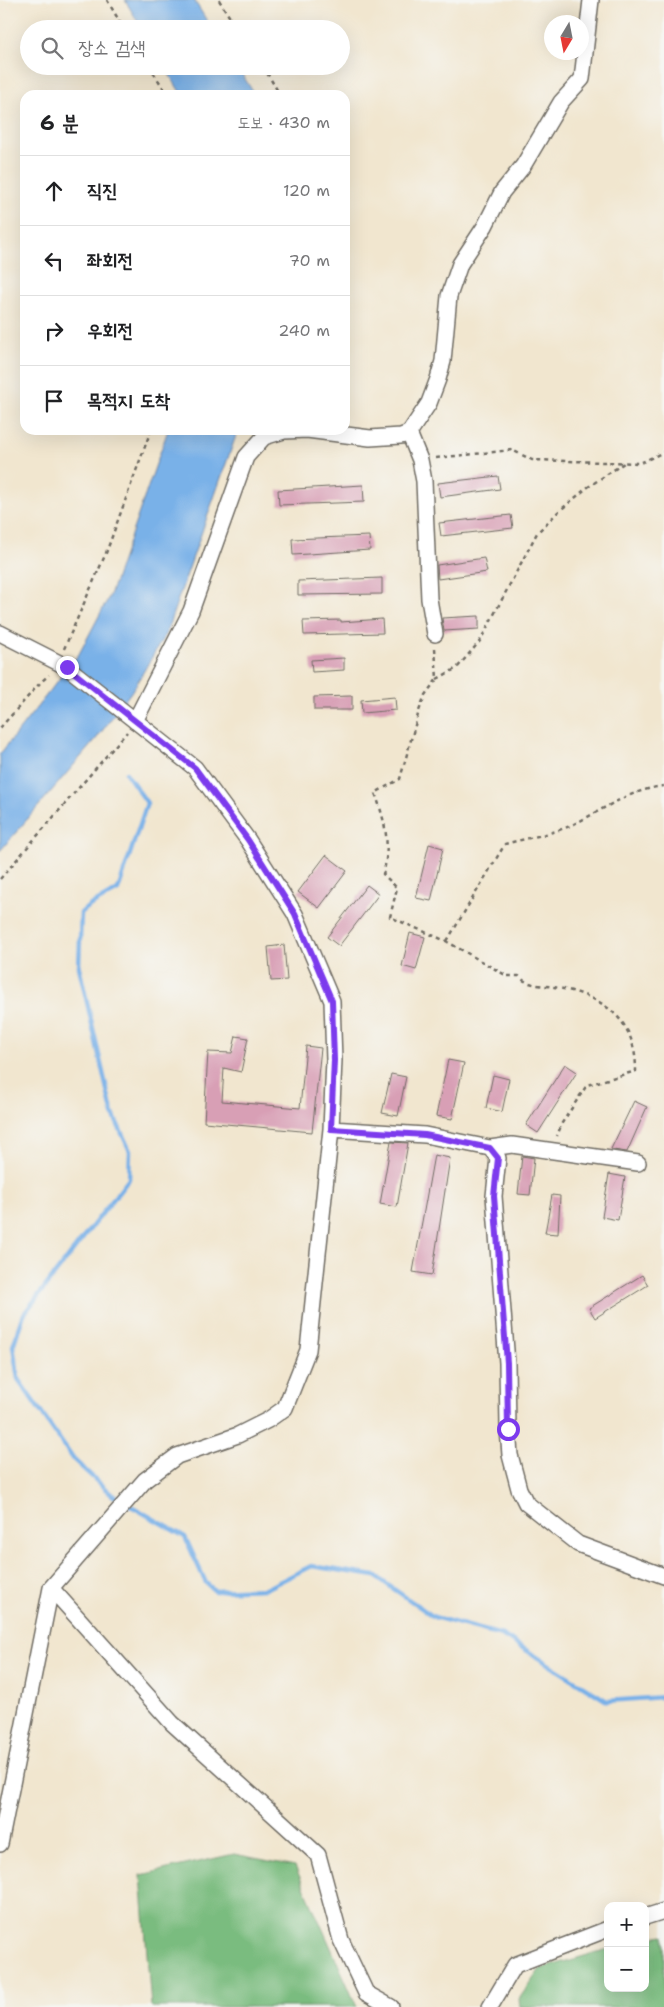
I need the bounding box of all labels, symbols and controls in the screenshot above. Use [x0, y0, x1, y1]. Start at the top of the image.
north arrow [544, 15, 589, 60]
search box [20, 20, 350, 75]
icon: search [38, 34, 66, 62]
text: 장소 검색 [78, 35, 146, 60]
text: 6 분 [40, 109, 79, 137]
text: 도보 · 430 m [237, 112, 330, 133]
icon: ahead [40, 177, 68, 205]
text: 직진 [87, 178, 118, 203]
text: 120 m [283, 180, 330, 201]
icon: left [40, 247, 68, 275]
text: 좌회전 [87, 248, 133, 273]
text: 70 m [289, 250, 330, 271]
icon: right [40, 317, 68, 345]
text: 우회전 [87, 318, 133, 343]
text: 240 m [278, 320, 330, 341]
icon: arrive [40, 387, 68, 415]
text: 목적지 도착 [87, 388, 170, 413]
route end [56, 656, 79, 679]
route start [497, 1418, 520, 1441]
map controls [604, 1902, 649, 1992]
button: + [604, 1902, 649, 1947]
button: − [604, 1947, 649, 1992]

